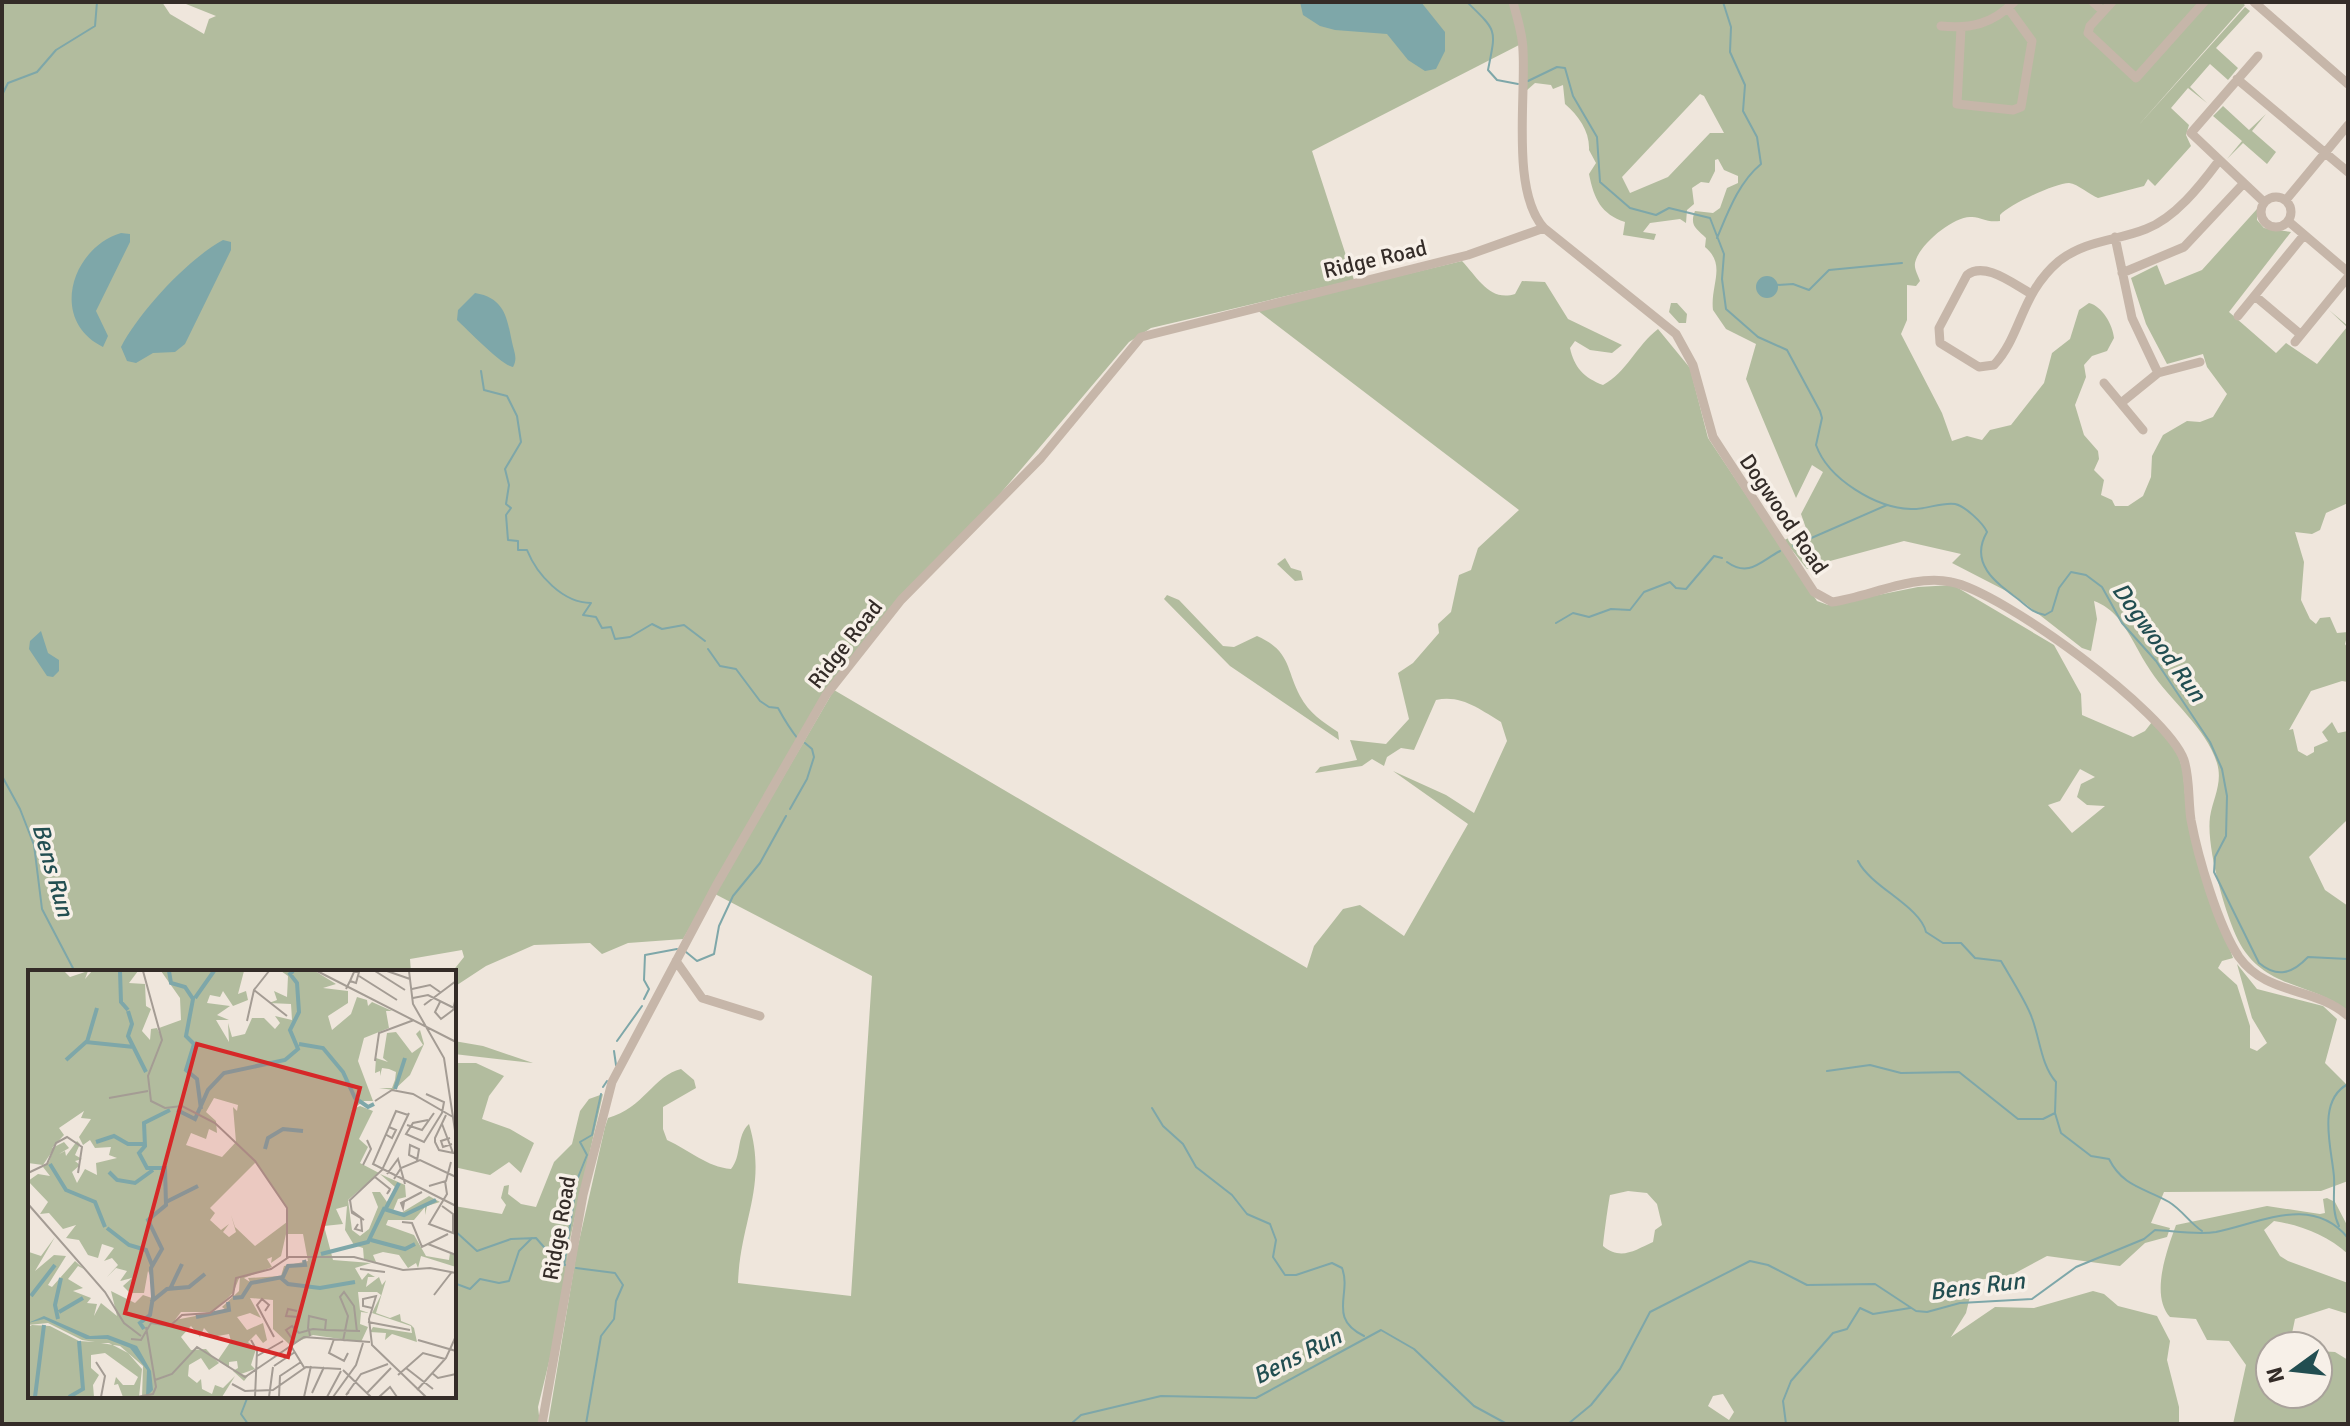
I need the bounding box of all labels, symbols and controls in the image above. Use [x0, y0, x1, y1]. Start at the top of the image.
street label: Ridge Road [1321, 234, 1429, 284]
street label: Dogwood Road [1734, 449, 1834, 579]
water label: Dogwood Run [2105, 576, 2213, 709]
street label: Ridge Road [802, 594, 888, 694]
water label: Bens Run [25, 820, 81, 921]
inset map [28, 970, 456, 1398]
street label: Ridge Road [537, 1174, 581, 1282]
water label: Bens Run [1928, 1265, 2027, 1307]
water label: Bens Run [1248, 1321, 1347, 1391]
north arrow [2254, 1330, 2334, 1410]
text: N [2260, 1364, 2290, 1386]

